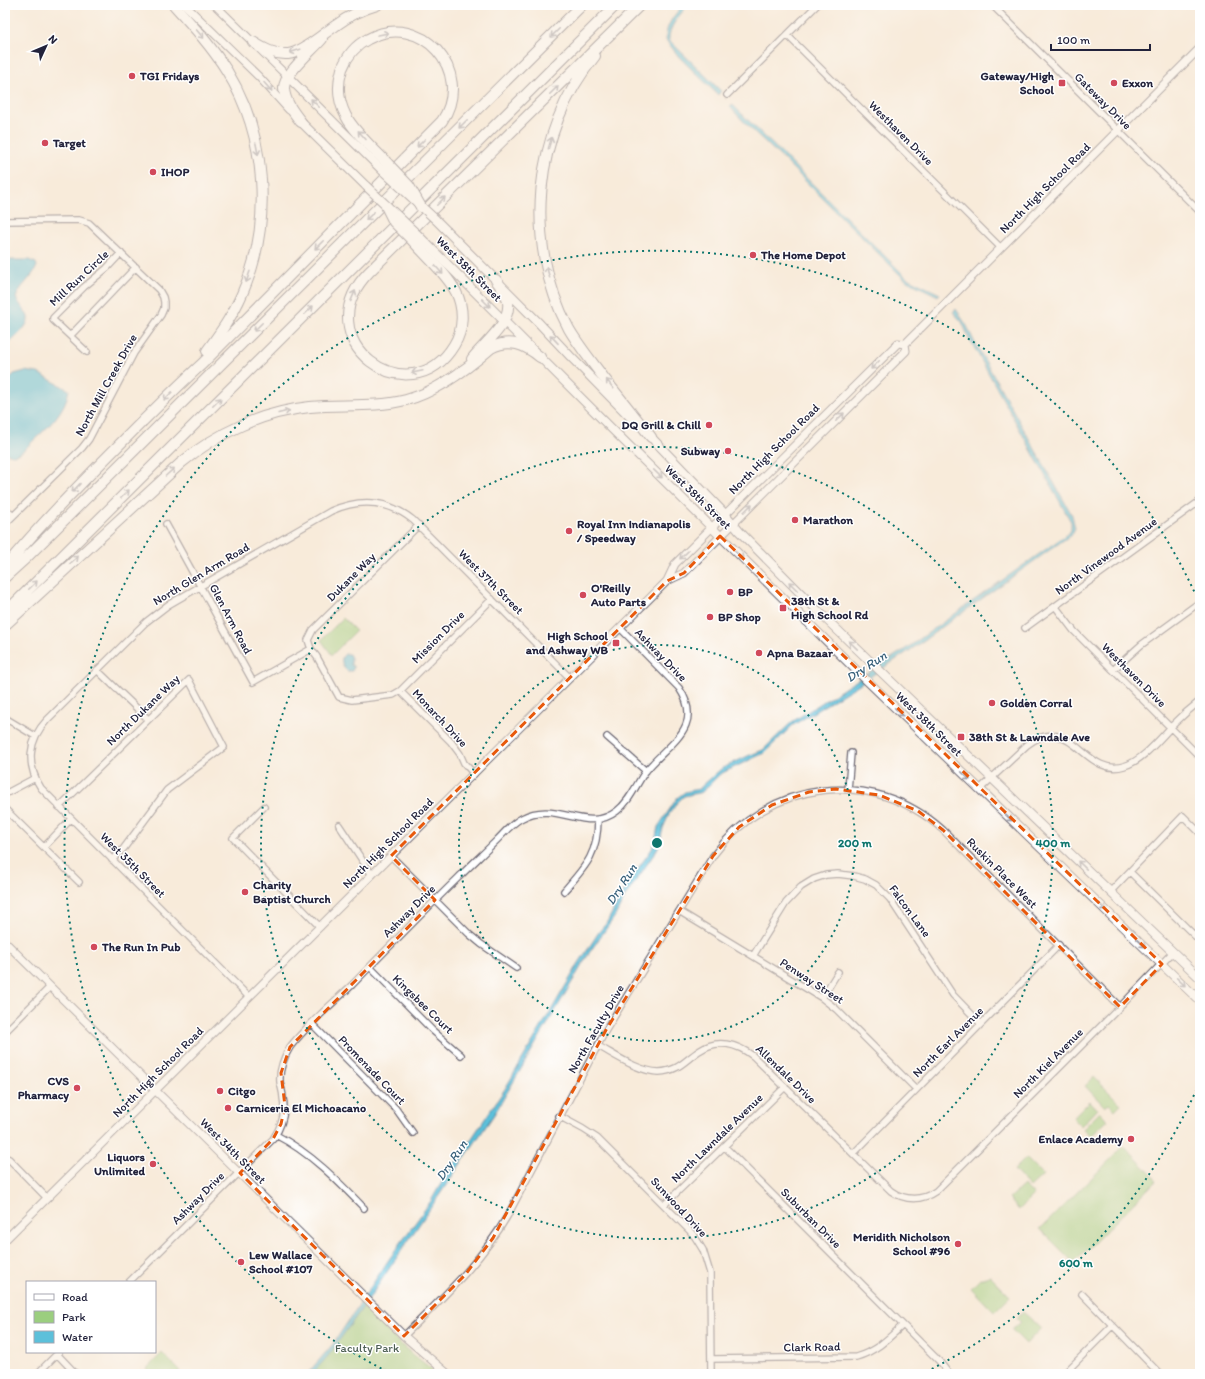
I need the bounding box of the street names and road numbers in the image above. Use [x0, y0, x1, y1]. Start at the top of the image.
street label: Gateway Drive [1072, 70, 1134, 132]
street label: Westhaven Drive [866, 98, 936, 168]
street label: North High School Road [997, 140, 1093, 236]
street label: West 38th Street [433, 233, 505, 305]
street label: Mill Run Circle [47, 247, 112, 309]
street label: North Mill Creek Drive [72, 331, 140, 439]
street label: North High School Road [726, 401, 822, 497]
street label: West 38th Street [662, 462, 734, 533]
street label: North Vinewood Avenue [1052, 514, 1160, 598]
street label: North Glen Arm Road [150, 539, 252, 608]
street label: West 37th Street [456, 547, 527, 618]
street label: Dukane Way [324, 549, 379, 604]
street label: Glen Arm Road [207, 582, 256, 657]
street label: Mission Drive [409, 607, 468, 666]
street label: Ashway Drive [632, 625, 690, 685]
street label: Westhaven Drive [1099, 640, 1169, 710]
street label: North Dukane Way [104, 671, 183, 748]
street label: Monarch Drive [410, 686, 471, 750]
street label: West 38th Street [893, 689, 965, 760]
street label: North High School Road [340, 795, 436, 891]
street label: West 35th Street [97, 829, 169, 901]
street label: Ruskin Place West [964, 835, 1041, 912]
street label: Ashway Drive [380, 882, 438, 940]
street label: Falcon Lane [886, 882, 934, 940]
street label: Penway Street [777, 955, 847, 1007]
street label: Kingsbee Court [390, 971, 457, 1037]
street label: North Faculty Drive [565, 982, 627, 1076]
street label: North Earl Avenue [910, 1004, 986, 1080]
street label: North High School Road [110, 1024, 206, 1120]
street label: North Kiel Avenue [1010, 1025, 1086, 1101]
street label: Promenade Court [335, 1033, 409, 1108]
street label: Allendale Drive [753, 1042, 819, 1106]
street label: North Lawndale Avenue [668, 1090, 766, 1185]
street label: West 34th Street [197, 1115, 269, 1187]
street label: Ashway Drive [169, 1169, 227, 1227]
street label: Sunwood Drive [648, 1174, 711, 1240]
street label: Suburban Drive [778, 1185, 844, 1251]
street label: Clark Road [783, 1339, 841, 1354]

